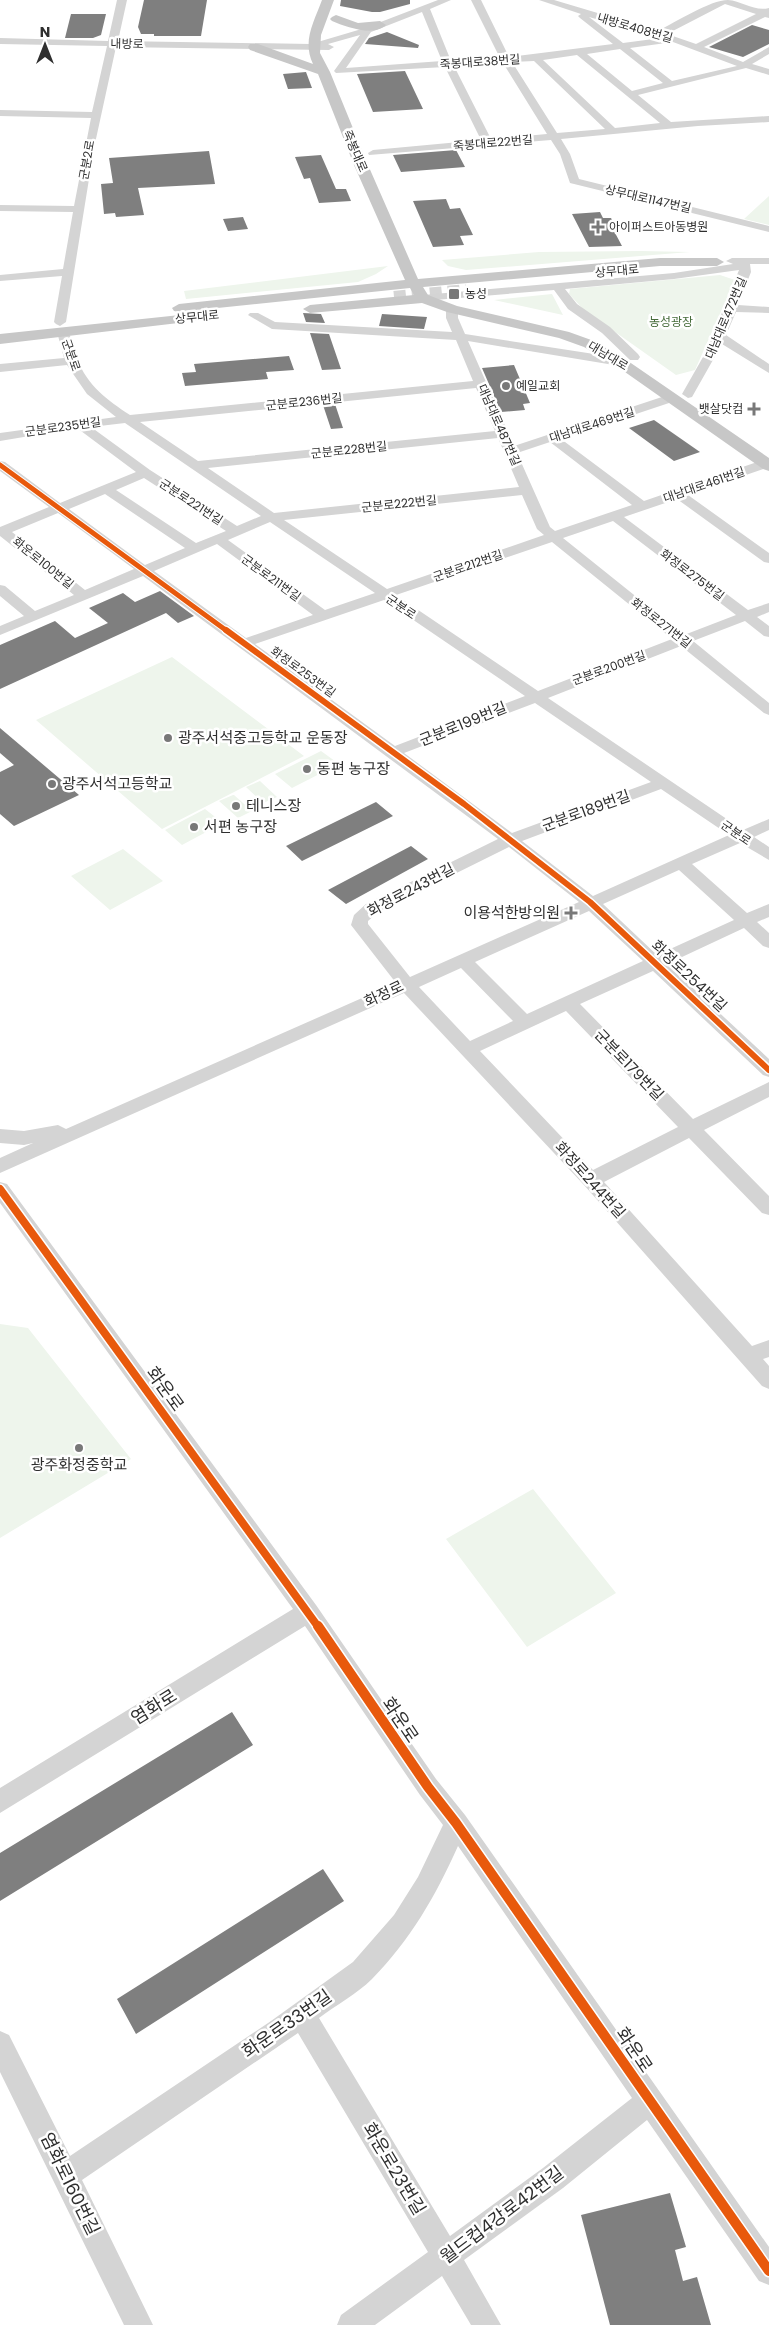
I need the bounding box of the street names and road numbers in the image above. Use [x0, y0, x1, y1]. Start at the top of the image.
street label: 내방로408번길 [595, 9, 675, 46]
street label: 내방로 [110, 35, 144, 52]
street label: 죽봉대로38번길 [439, 50, 521, 73]
street label: 죽봉대로 [339, 127, 372, 174]
street label: 죽봉대로22번길 [452, 131, 534, 154]
street label: 군분2로 [75, 139, 98, 181]
street label: 상무대로1147번길 [603, 180, 693, 217]
street label: 상무대로 [594, 260, 640, 281]
street label: 대남대로472번길 [701, 274, 750, 361]
street label: 상무대로 [174, 306, 220, 327]
street label: 군분로 [58, 336, 85, 373]
street label: 대남대로 [585, 337, 632, 374]
street label: 대남대로487번길 [474, 381, 525, 468]
street label: 군분로236번길 [265, 389, 343, 414]
street label: 대남대로469번길 [547, 403, 637, 446]
street label: 군분로235번길 [24, 413, 102, 440]
street label: 군분로228번길 [310, 437, 388, 462]
street label: 대남대로461번길 [661, 463, 747, 506]
street label: 군분로221번길 [156, 475, 226, 529]
street label: 군분로222번길 [360, 491, 438, 516]
street label: 화운로100번길 [9, 533, 77, 593]
street label: 화정로275번길 [657, 545, 728, 604]
street label: 군분로212번길 [431, 546, 505, 585]
street label: 군분로211번길 [238, 550, 305, 605]
street label: 군분로 [383, 590, 420, 623]
street label: 화정로271번길 [628, 594, 695, 652]
street label: 화정로253번길 [267, 642, 339, 701]
street label: 군분로200번길 [570, 646, 648, 689]
street label: 군분로199번길 [416, 696, 510, 751]
street label: 군분로189번길 [539, 785, 633, 836]
street label: 군분로 [718, 816, 755, 849]
street label: 화정로243번길 [363, 858, 458, 921]
street label: 화정로254번길 [647, 935, 732, 1016]
street label: 화정로 [361, 975, 407, 1012]
street label: 군분로179번길 [590, 1024, 669, 1105]
street label: 화정로244번길 [550, 1137, 630, 1223]
street label: 화운로 [141, 1361, 190, 1416]
street label: 염화로 [126, 1683, 181, 1730]
street label: 화운로 [376, 1692, 425, 1747]
street label: 화운로33번길 [237, 1984, 336, 2064]
street label: 화운로 [610, 2022, 659, 2077]
street label: 화운로23번길 [357, 2118, 432, 2220]
street label: 염화로160번길 [35, 2128, 106, 2239]
street label: 월드컵4강로42번길 [435, 2160, 569, 2269]

